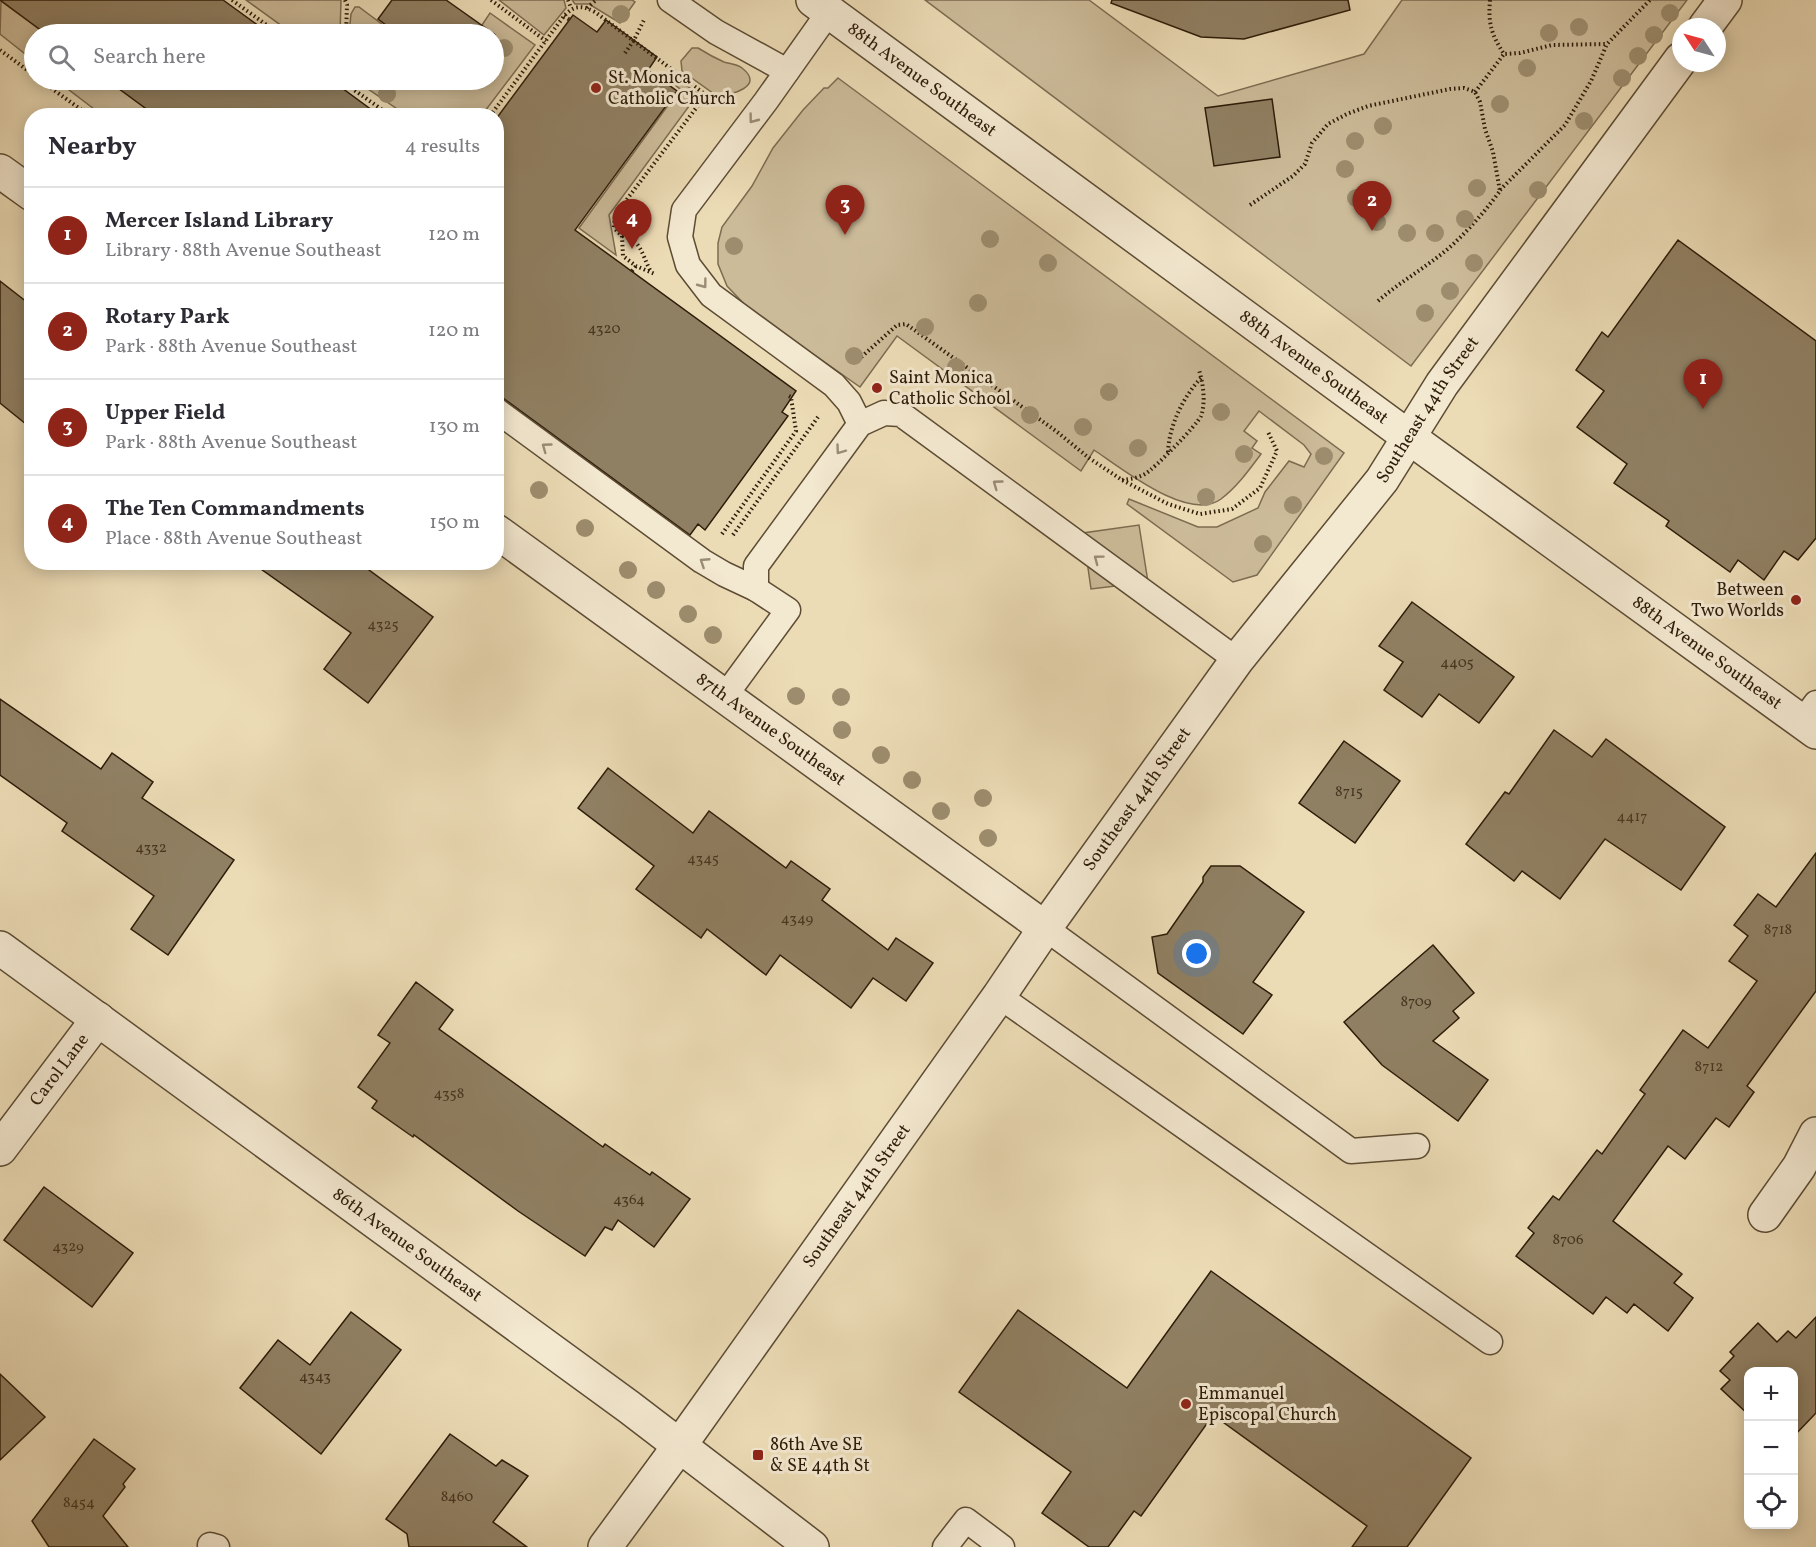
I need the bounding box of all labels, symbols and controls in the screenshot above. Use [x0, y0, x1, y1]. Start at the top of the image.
street label: 88th Avenue Southeast [842, 17, 1002, 143]
north arrow [1672, 18, 1726, 72]
search box [24, 24, 504, 90]
icon: search [45, 41, 78, 74]
text: Search here [93, 42, 206, 73]
place label: St. Monica Catholic Church [608, 66, 736, 112]
marker: St. Monica Catholic Church [589, 81, 603, 95]
one-way arrow [749, 112, 760, 123]
text: Nearby [48, 129, 137, 165]
text: 4 results [405, 133, 480, 161]
pin: 2 [1352, 182, 1392, 231]
pin: 3 [826, 186, 864, 235]
pin: 4 [612, 200, 652, 249]
text: Mercer Island Library [105, 206, 333, 237]
text: 1 [63, 221, 72, 249]
text: 120 m [428, 221, 480, 249]
text: Library · 88th Avenue Southeast [105, 237, 382, 265]
one-way arrow [695, 278, 706, 289]
text: Rotary Park [105, 302, 230, 333]
street label: 88th Avenue Southeast [1234, 304, 1394, 431]
text: 2 [62, 317, 73, 345]
text: 120 m [428, 317, 480, 345]
house number: 4320 [588, 319, 620, 340]
street label: Southeast 44th Street [1370, 331, 1485, 488]
text: Park · 88th Avenue Southeast [105, 333, 357, 361]
pin: 1 [1684, 360, 1722, 409]
place label: Saint Monica Catholic School [889, 366, 1011, 412]
marker: Saint Monica Catholic School [870, 381, 884, 395]
text: Upper Field [105, 398, 225, 429]
text: 3 [62, 413, 73, 441]
text: 130 m [429, 413, 480, 441]
text: Park · 88th Avenue Southeast [105, 429, 357, 457]
one-way arrow [542, 443, 553, 454]
one-way arrow [837, 444, 848, 455]
one-way arrow [993, 480, 1004, 491]
text: The Ten Commandments [105, 494, 365, 525]
text: 4 [61, 509, 74, 537]
text: 150 m [429, 509, 480, 537]
text: Place · 88th Avenue Southeast [105, 525, 363, 553]
one-way arrow [1093, 555, 1104, 566]
one-way arrow [700, 557, 710, 569]
place label: Between Two Worlds [1691, 578, 1784, 624]
street label: 88th Avenue Southeast [1627, 590, 1787, 716]
marker: Between Two Worlds [1789, 593, 1803, 607]
house number: 4325 [367, 615, 399, 636]
house number: 4405 [1440, 653, 1474, 674]
street label: 87th Avenue Southeast [691, 667, 851, 792]
street label: Southeast 44th Street [1077, 722, 1197, 876]
house number: 8715 [1335, 782, 1363, 803]
house number: 4417 [1616, 807, 1648, 828]
house number: 4332 [135, 838, 167, 859]
house number: 4345 [687, 849, 719, 870]
house number: 4349 [781, 909, 813, 930]
house number: 8718 [1764, 920, 1792, 941]
your location [1182, 939, 1211, 968]
house number: 8709 [1400, 992, 1432, 1013]
street label: Carol Lane [24, 1028, 95, 1111]
house number: 8712 [1695, 1057, 1723, 1078]
house number: 4358 [434, 1084, 464, 1105]
street label: Southeast 44th Street [797, 1119, 917, 1273]
street label: 86th Avenue Southeast [327, 1182, 487, 1308]
house number: 4364 [613, 1190, 645, 1211]
house number: 8706 [1552, 1230, 1584, 1251]
house number: 4329 [52, 1237, 84, 1258]
house number: 4343 [299, 1367, 331, 1388]
map controls [1744, 1367, 1798, 1529]
button: + [1744, 1367, 1798, 1421]
place label: Emmanuel Episcopal Church [1198, 1382, 1337, 1428]
marker: Emmanuel Episcopal Church [1179, 1397, 1193, 1411]
button: − [1744, 1421, 1798, 1475]
place label: 86th Ave SE & SE 44th St [770, 1433, 870, 1479]
marker: 86th Ave SE & SE 44th St [751, 1448, 765, 1462]
button: locate [1744, 1475, 1798, 1529]
house number: 8460 [441, 1487, 473, 1508]
house number: 8454 [63, 1493, 95, 1514]

